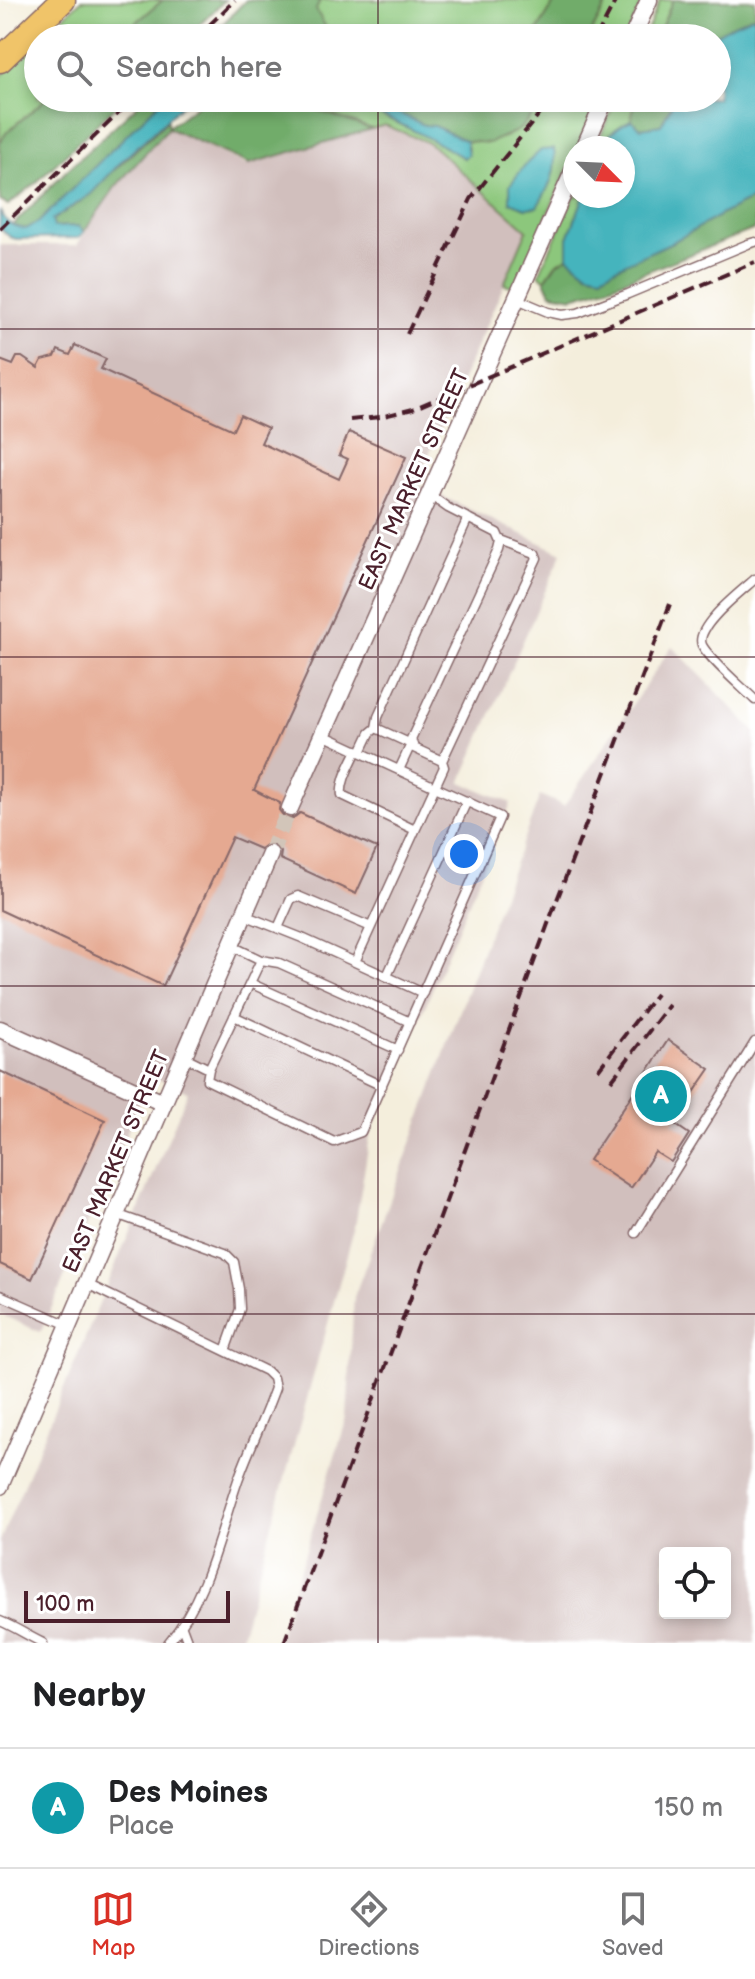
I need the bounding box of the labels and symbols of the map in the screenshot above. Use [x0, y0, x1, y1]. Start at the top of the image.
north arrow [563, 136, 635, 208]
street label: EAST MARKET STREET [353, 365, 475, 594]
your location [444, 834, 484, 874]
street label: EAST MARKET STREET [57, 1046, 176, 1277]
pin: A [635, 1066, 687, 1126]
scale bar [24, 1587, 230, 1623]

